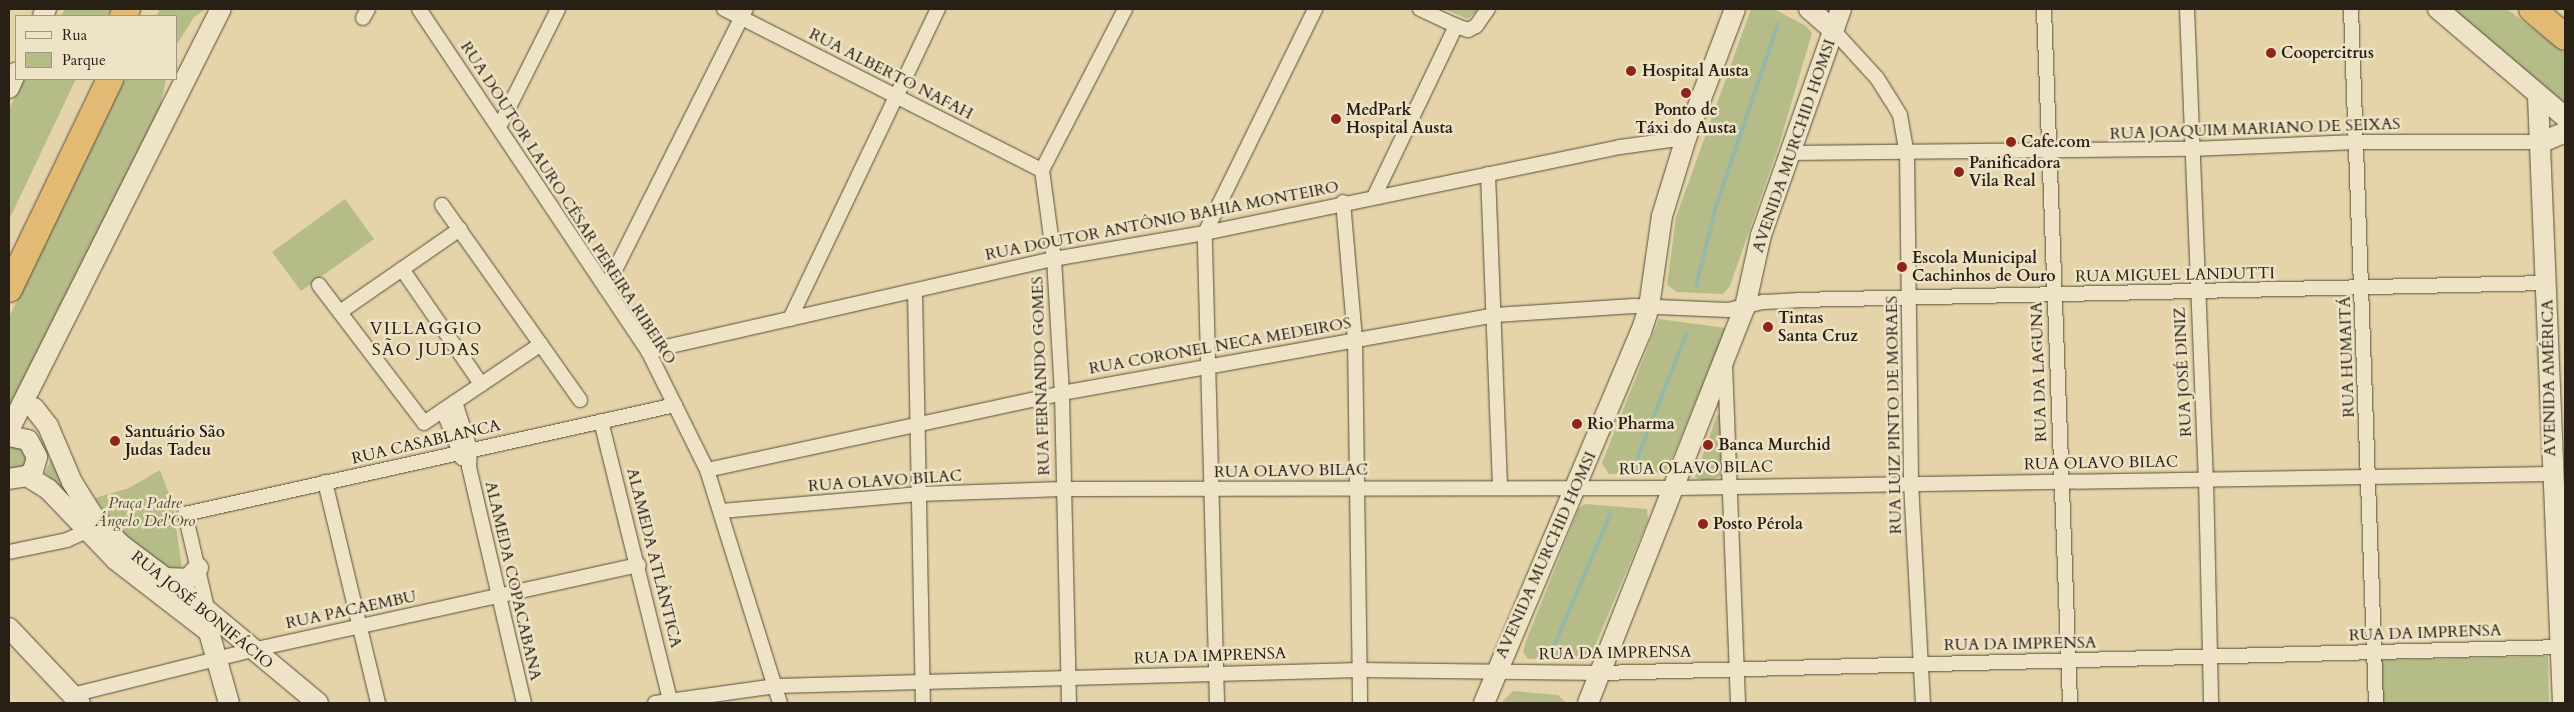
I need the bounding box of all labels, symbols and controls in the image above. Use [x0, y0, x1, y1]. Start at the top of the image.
legend [15, 15, 178, 80]
street label: RUA ALBERTO NAFAH [806, 24, 976, 124]
text: Rua [62, 25, 87, 45]
street label: AVENIDA MURCHID HOMSI [1748, 37, 1840, 255]
street label: RUA DOUTOR LAURO CÉSAR PEREIRA RIBEIRO [456, 38, 680, 368]
place label: Coopercitrus [2281, 43, 2374, 63]
marker: Coopercitrus [2265, 47, 2277, 59]
text: Parque [62, 50, 106, 70]
place label: Hospital Austa [1642, 61, 1749, 81]
marker: Hospital Austa [1624, 64, 1638, 78]
marker: Ponto de Táxi do Austa [1680, 87, 1692, 99]
place label: MedPark Hospital Austa [1346, 100, 1453, 138]
place label: Ponto de Táxi do Austa [1635, 100, 1737, 138]
marker: MedPark Hospital Austa [1330, 113, 1342, 125]
street label: RUA JOAQUIM MARIANO DE SEIXAS [2109, 114, 2401, 144]
place label: Cafe.com [2021, 132, 2090, 152]
marker: Cafe.com [2005, 136, 2017, 148]
place label: Panificadora Vila Real [1969, 153, 2061, 191]
marker: Panificadora Vila Real [1953, 166, 1965, 178]
street label: RUA DOUTOR ANTÔNIO BAHIA MONTEIRO [984, 177, 1340, 265]
place label: Escola Municipal Cachinhos de Ouro [1912, 248, 2056, 286]
marker: Escola Municipal Cachinhos de Ouro [1896, 261, 1908, 273]
street label: RUA MIGUEL LANDUTTI [2075, 264, 2275, 286]
street label: RUA FERNANDO GOMES [1028, 276, 1054, 476]
street label: RUA LUIZ PINTO DE MORAES [1882, 296, 1906, 534]
street label: RUA HUMAITÁ [2335, 296, 2359, 418]
street label: AVENIDA AMÉRICA [2538, 299, 2560, 457]
street label: RUA DA LAGUNA [2027, 302, 2051, 442]
street label: RUA JOSÉ DINIZ [2170, 306, 2196, 438]
place label: Tintas Santa Cruz [1778, 308, 1858, 346]
street label: RUA CORONEL NECA MEDEIROS [1087, 313, 1353, 379]
district label: VILLAGGIO SÃO JUDAS [368, 319, 484, 362]
marker: Tintas Santa Cruz [1762, 321, 1774, 333]
place label: Rio Pharma [1587, 414, 1675, 434]
street label: RUA CASABLANCA [350, 416, 502, 468]
marker: Rio Pharma [1571, 418, 1583, 430]
place label: Santuário São Judas Tadeu [125, 422, 225, 460]
marker: Santuário São Judas Tadeu [109, 435, 121, 447]
place label: Banca Murchid [1718, 435, 1831, 455]
marker: Banca Murchid [1702, 439, 1714, 451]
street label: AVENIDA MURCHID HOMSI [1492, 449, 1600, 661]
street label: RUA OLAVO BILAC [2024, 452, 2178, 474]
street label: RUA OLAVO BILAC [1619, 457, 1773, 479]
street label: RUA OLAVO BILAC [1214, 460, 1368, 482]
street label: ALAMEDA ATLÂNTICA [622, 466, 686, 650]
street label: RUA OLAVO BILAC [807, 466, 963, 496]
street label: ALAMEDA COPACABANA [481, 480, 545, 682]
park label: Praça Padre Ângelo Del'Oro [95, 493, 195, 531]
place label: Posto Pérola [1713, 514, 1803, 534]
marker: Posto Pérola [1697, 518, 1709, 530]
street label: RUA JOSÉ BONIFÁCIO [127, 547, 277, 673]
street label: RUA PACAEMBU [284, 587, 418, 633]
street label: RUA DA IMPRENSA [2348, 621, 2502, 645]
street label: RUA DA IMPRENSA [1944, 633, 2096, 655]
street label: RUA DA IMPRENSA [1539, 642, 1691, 664]
street label: RUA DA IMPRENSA [1133, 644, 1287, 668]

